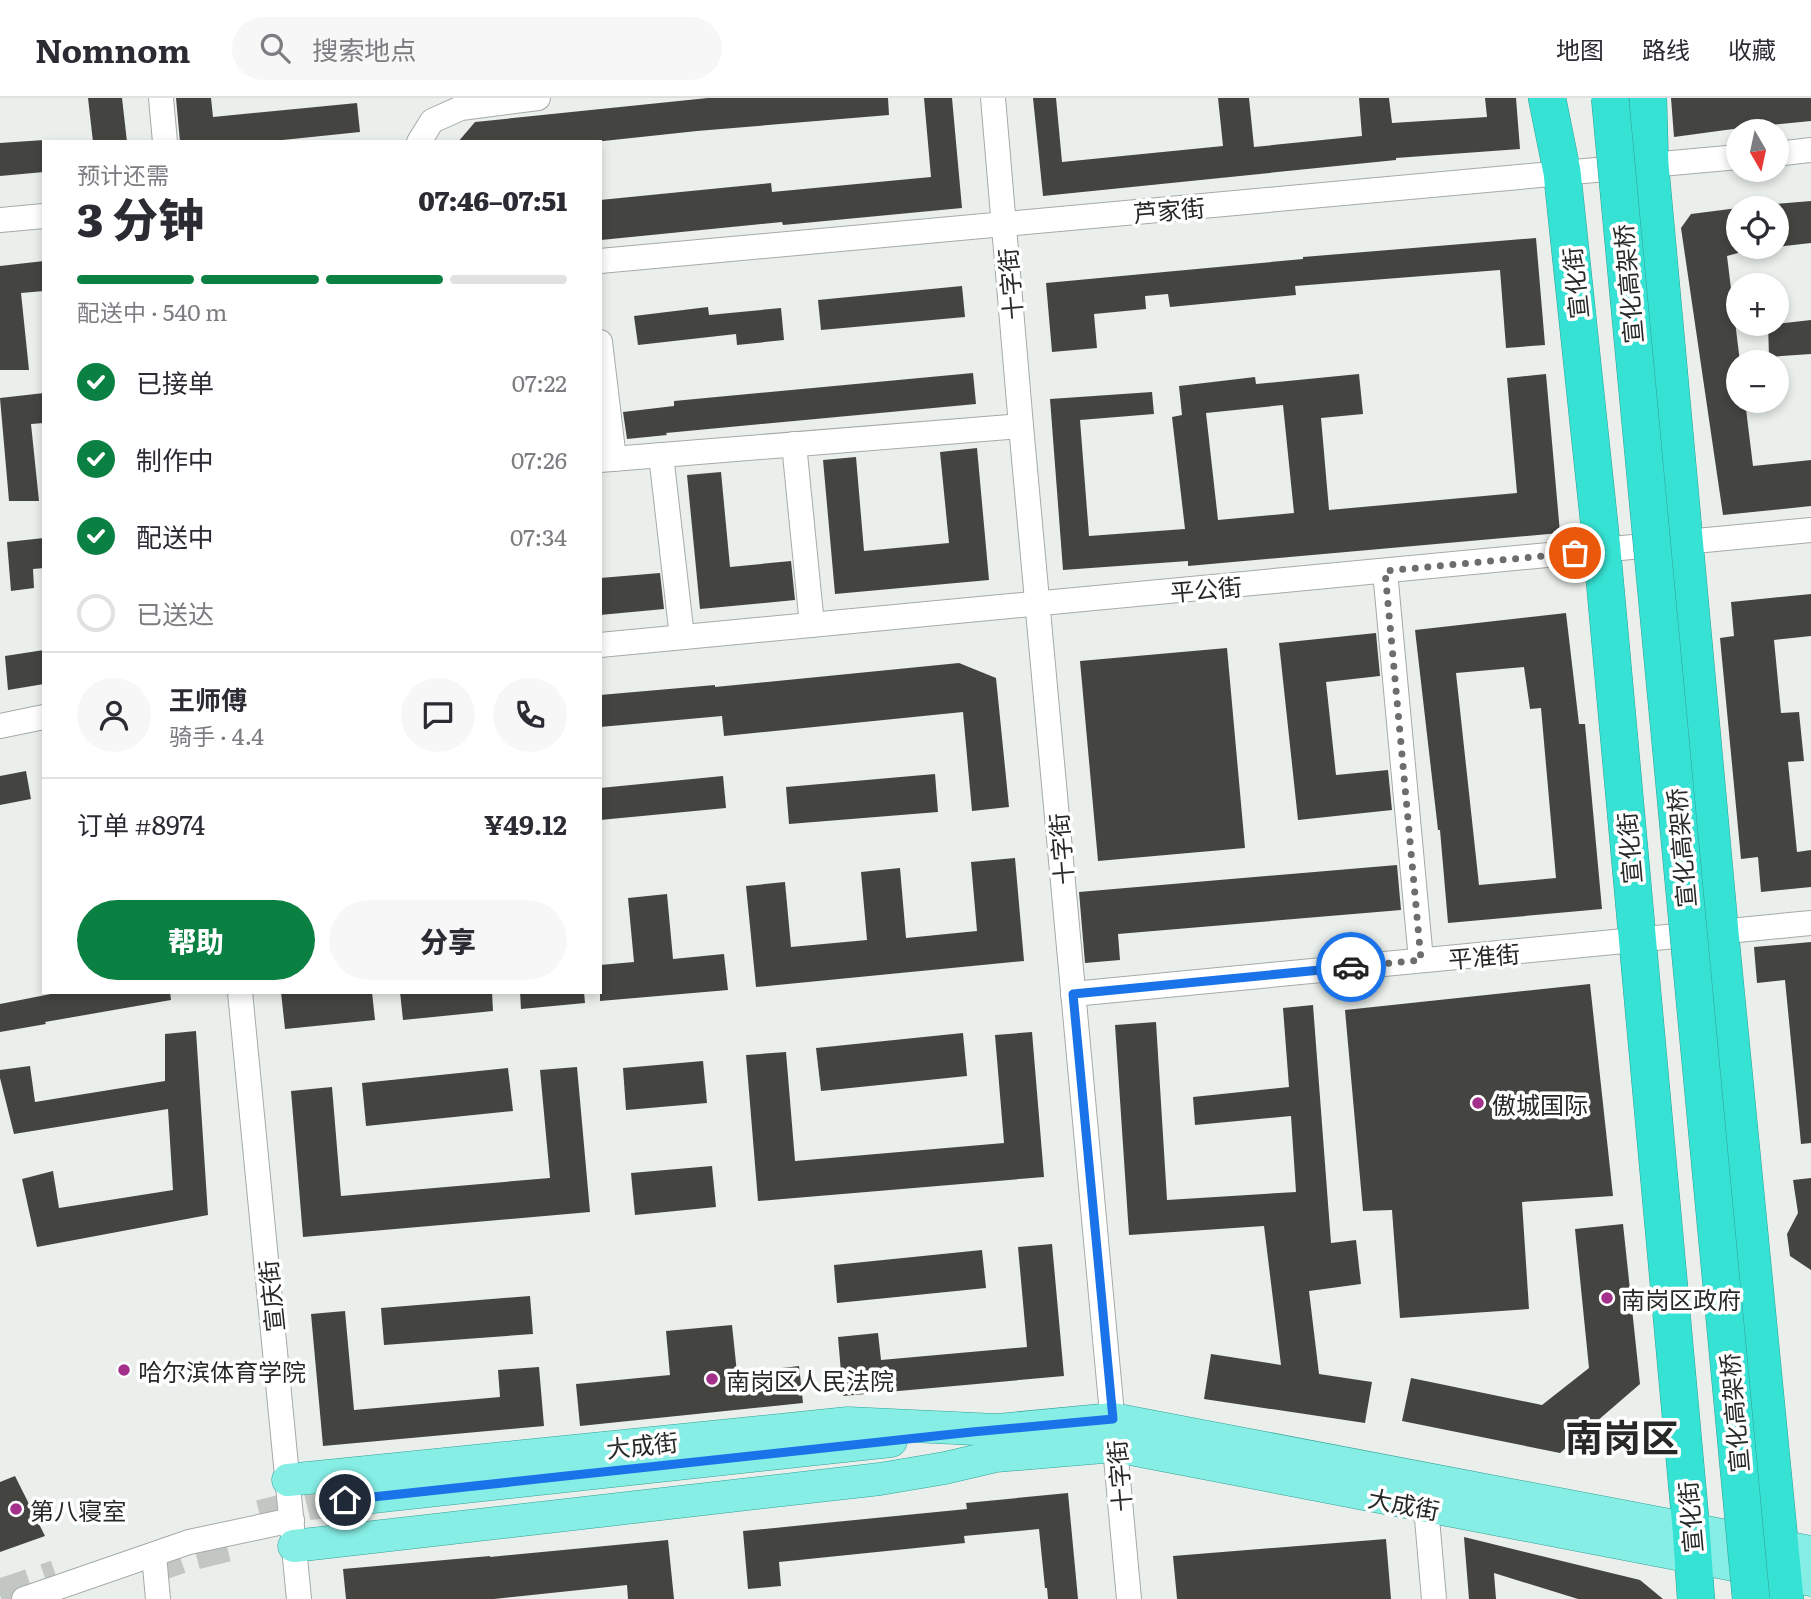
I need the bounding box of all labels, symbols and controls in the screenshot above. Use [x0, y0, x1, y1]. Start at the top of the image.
search box [232, 17, 722, 80]
text: Nomnom [35, 24, 190, 73]
icon: search [256, 29, 294, 67]
text: 搜索地点 [312, 29, 416, 68]
text: 地图 [1556, 31, 1604, 66]
text: 路线 [1642, 31, 1690, 66]
text: 收藏 [1728, 31, 1776, 66]
north arrow [1726, 119, 1788, 182]
map controls [1726, 119, 1789, 413]
text: 预计还需 [77, 157, 169, 191]
text: 07:46–07:51 [418, 180, 567, 219]
text: 3 分钟 [77, 183, 204, 251]
street label: 芦家街 [1132, 188, 1206, 230]
button: locate [1726, 196, 1789, 259]
street label: 宣化高架桥 [1604, 223, 1650, 345]
street label: 宣化街 [1553, 245, 1595, 321]
street label: 十字街 [988, 247, 1030, 321]
button: + [1726, 273, 1789, 336]
text: 配送中 · 540 m [77, 294, 227, 328]
button: − [1726, 350, 1789, 413]
text: 已接单 [136, 362, 214, 401]
icon: check [77, 363, 115, 401]
text: 07:22 [512, 365, 567, 399]
text: 制作中 [136, 439, 214, 478]
icon: check [77, 440, 115, 478]
text: 07:26 [511, 442, 567, 476]
text: 配送中 [136, 516, 214, 555]
icon: check [77, 517, 115, 555]
text: 07:34 [510, 519, 567, 553]
pin [1545, 523, 1605, 583]
icon: bag [1556, 534, 1594, 572]
street label: 平公街 [1169, 567, 1243, 609]
text: 已送达 [136, 593, 214, 632]
button: person [77, 678, 151, 752]
button: chat [401, 678, 475, 752]
button: phone [493, 678, 567, 752]
text: 王师傅 [169, 679, 247, 718]
text: 骑手 · 4.4 [169, 718, 264, 752]
street label: 宣化高架桥 [1657, 787, 1703, 909]
text: 订单 #8974 [77, 804, 205, 843]
text: ¥49.12 [484, 804, 567, 843]
street label: 宣化街 [1607, 811, 1649, 885]
street label: 十字街 [1039, 812, 1081, 886]
button: 帮助 [77, 900, 315, 980]
button: 分享 [329, 900, 567, 980]
courier [1316, 932, 1386, 1002]
street label: 平准街 [1447, 934, 1521, 976]
icon: car [1332, 948, 1370, 986]
place label: 傲城国际 [1492, 1086, 1588, 1121]
marker: 傲城国际 [1470, 1095, 1486, 1111]
street label: 宣庆街 [249, 1258, 291, 1334]
place label: 南岗区政府 [1621, 1281, 1741, 1316]
marker: 南岗区政府 [1599, 1290, 1615, 1306]
street label: 宣化高架桥 [1710, 1352, 1756, 1474]
place label: 哈尔滨体育学院 [138, 1353, 306, 1388]
marker: 哈尔滨体育学院 [116, 1362, 132, 1378]
place label: 南岗区人民法院 [726, 1362, 894, 1397]
marker: 南岗区人民法院 [704, 1371, 720, 1387]
district label: 南岗区 [1565, 1407, 1679, 1464]
street label: 大成街 [604, 1423, 680, 1465]
street label: 十字街 [1097, 1439, 1139, 1513]
pin [315, 1470, 375, 1530]
street label: 大成街 [1365, 1479, 1443, 1527]
street label: 宣化街 [1668, 1480, 1710, 1554]
icon: home [326, 1481, 364, 1519]
place label: 第八寝室 [30, 1492, 126, 1527]
marker: 第八寝室 [8, 1501, 24, 1517]

